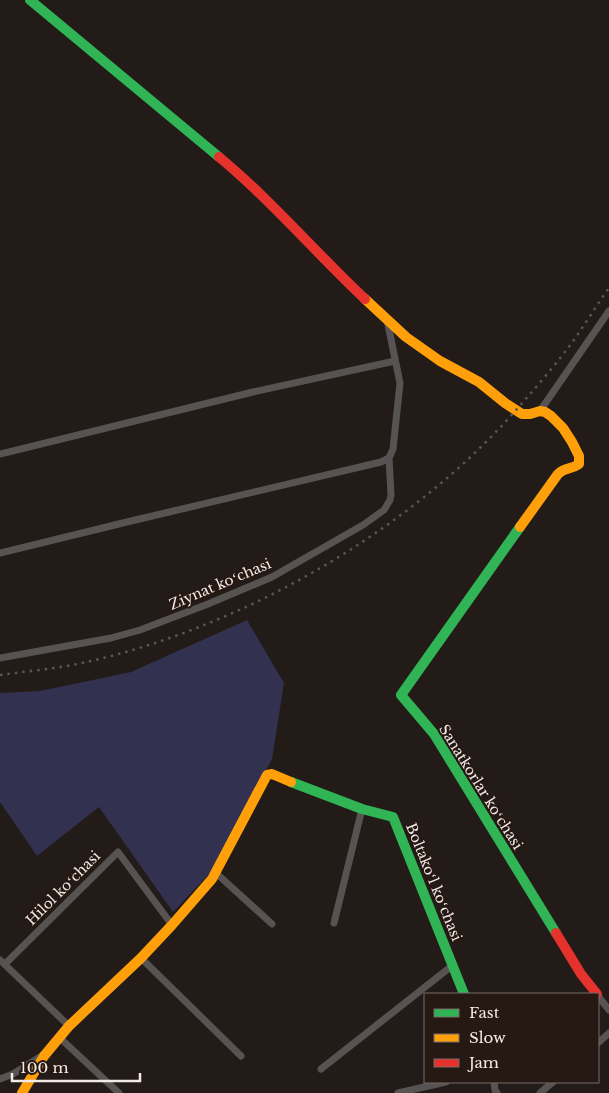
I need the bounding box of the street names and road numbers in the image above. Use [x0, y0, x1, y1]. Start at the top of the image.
street label: Ziynat koʻchasi [166, 554, 274, 614]
street label: Sanatkorlar koʻchasi [435, 721, 527, 853]
street label: Boltakoʻl koʻchasi [402, 820, 466, 944]
street label: Hilol koʻchasi [22, 847, 104, 929]

